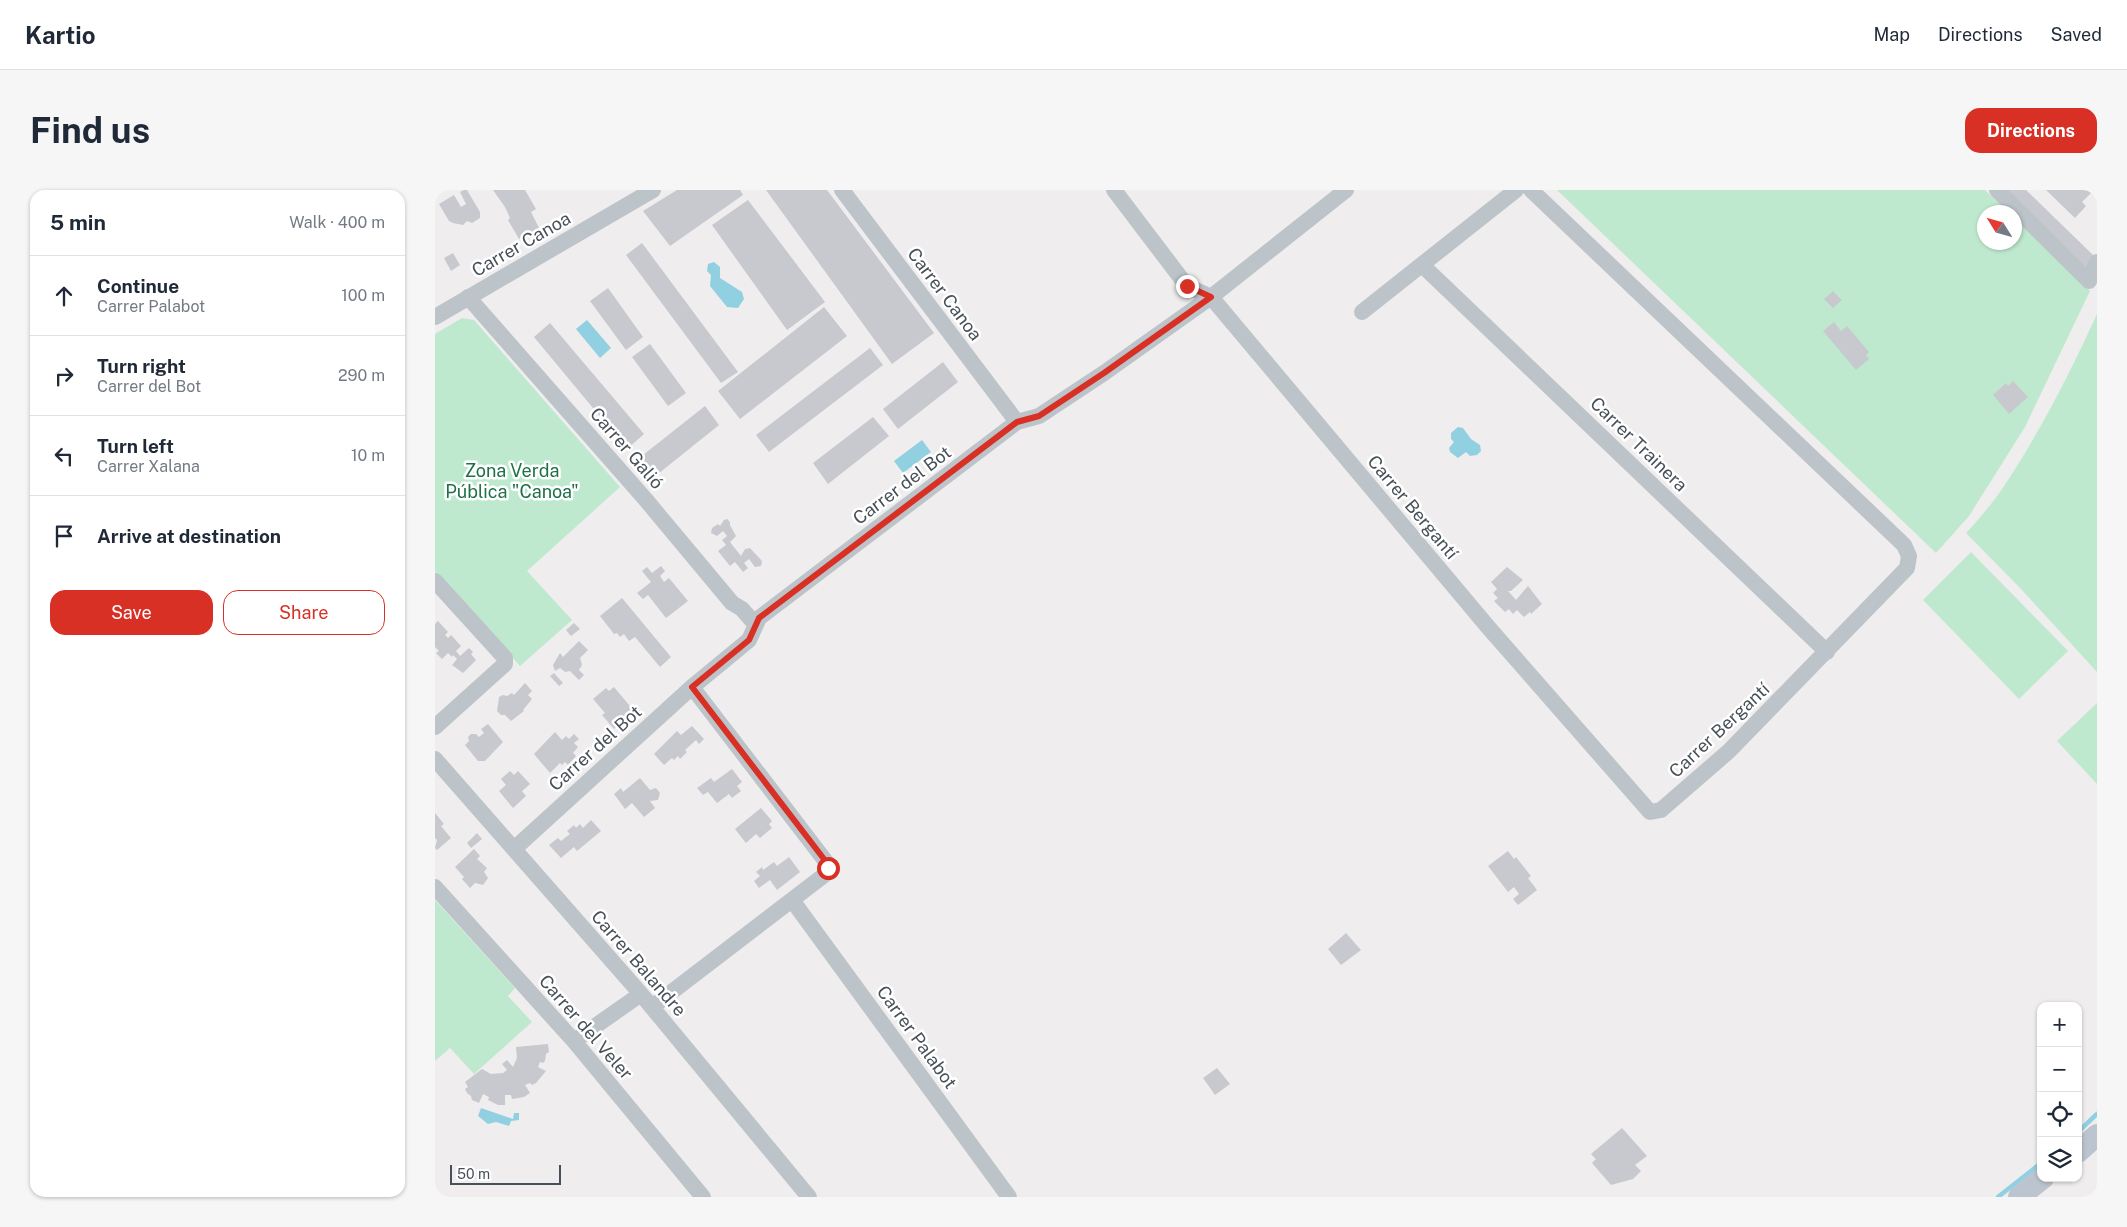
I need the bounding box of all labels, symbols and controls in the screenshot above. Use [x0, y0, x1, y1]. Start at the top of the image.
text: Kartio [25, 21, 96, 49]
text: Map [1873, 24, 1910, 45]
text: Directions [1938, 24, 2023, 45]
text: Saved [2051, 24, 2102, 45]
button: Directions [1965, 108, 2097, 153]
text: Find us [30, 110, 150, 151]
north arrow [1977, 205, 2022, 250]
street label: Carrer Canoa [468, 207, 574, 281]
text: 5 min [50, 210, 106, 235]
text: Walk · 400 m [289, 213, 385, 232]
street label: Carrer Canoa [903, 244, 987, 344]
text: Continue [97, 275, 179, 297]
route end [1176, 275, 1199, 298]
icon: ahead [50, 282, 78, 310]
text: 100 m [341, 286, 385, 305]
text: Carrer Palabot [97, 297, 205, 316]
text: Turn right [97, 355, 186, 377]
icon: right [50, 362, 78, 390]
text: 290 m [338, 366, 385, 385]
text: Carrer del Bot [97, 377, 201, 396]
street label: Carrer Trainera [1586, 393, 1692, 495]
street label: Carrer Galió [586, 403, 668, 493]
text: Turn left [97, 435, 174, 457]
street label: Carrer del Bot [849, 441, 955, 529]
icon: left [50, 442, 78, 470]
text: 10 m [351, 446, 385, 465]
street label: Carrer Bergantí [1363, 451, 1463, 564]
text: Carrer Xalana [97, 457, 200, 476]
park label: Zona Verda Pública "Canoa" [445, 460, 579, 502]
icon: arrive [50, 522, 78, 550]
text: Arrive at destination [97, 525, 281, 547]
button: Save [50, 590, 213, 635]
button: Share [223, 590, 385, 635]
street label: Carrer Bergantí [1665, 678, 1774, 782]
street label: Carrer del Bot [544, 701, 646, 795]
route start [817, 857, 840, 880]
street label: Carrer Balandre [587, 906, 691, 1020]
street label: Carrer del Veler [535, 970, 637, 1084]
street label: Carrer Palabot [873, 982, 961, 1092]
map controls [2037, 1002, 2082, 1182]
button: + [2037, 1002, 2082, 1047]
button: − [2037, 1047, 2082, 1092]
button: locate [2037, 1092, 2082, 1137]
button: layers [2037, 1137, 2082, 1182]
scale bar [450, 1162, 561, 1185]
text: 50 m [457, 1166, 490, 1182]

